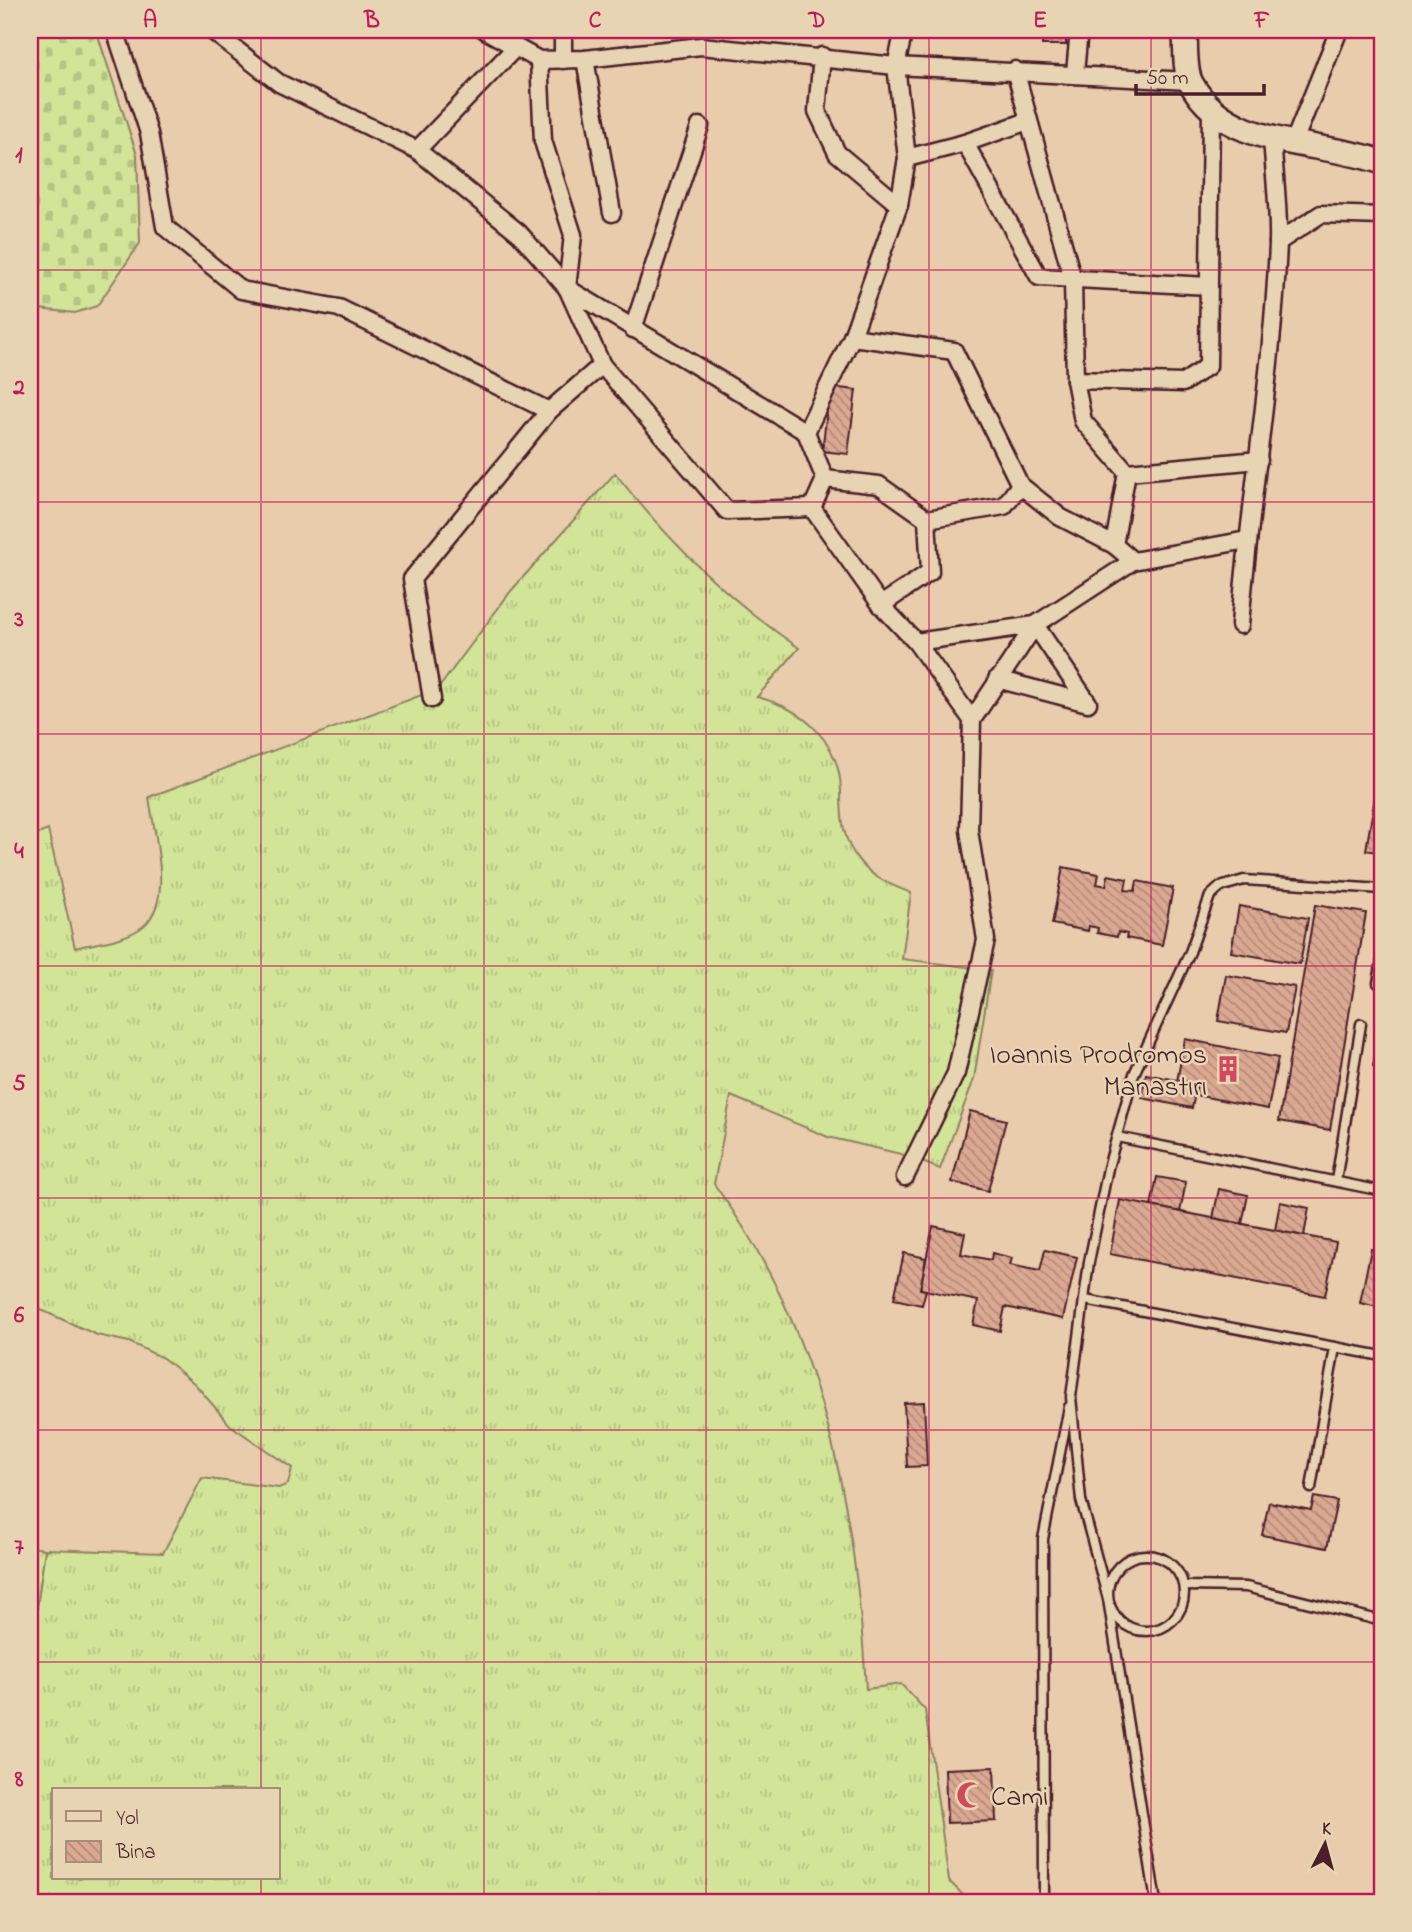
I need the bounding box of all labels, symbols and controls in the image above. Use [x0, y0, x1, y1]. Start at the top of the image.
text: A [143, 5, 157, 38]
text: B [363, 5, 380, 38]
text: C [589, 5, 602, 38]
text: D [808, 5, 825, 38]
text: E [1033, 5, 1047, 38]
text: F [1254, 5, 1270, 38]
scale bar [1136, 52, 1263, 96]
text: 50 m [1146, 64, 1189, 94]
text: 1 [15, 140, 23, 173]
text: 2 [12, 372, 25, 405]
text: 3 [13, 604, 24, 637]
text: 4 [14, 836, 24, 869]
place label: Ioannis Prodromos Manastırı [990, 1036, 1207, 1109]
building icon: Ioannis Prodromos Manastırı [1213, 1054, 1243, 1084]
text: 5 [12, 1068, 26, 1101]
text: 6 [14, 1300, 25, 1333]
text: 7 [14, 1532, 24, 1565]
text: 8 [14, 1764, 24, 1797]
place label: Cami [991, 1778, 1048, 1819]
mosque icon: Cami [955, 1780, 985, 1810]
legend [52, 1788, 280, 1880]
text: Yol [116, 1804, 139, 1834]
north arrow [1290, 1810, 1360, 1880]
text: K [1321, 1816, 1333, 1844]
text: Bina [115, 1838, 156, 1868]

